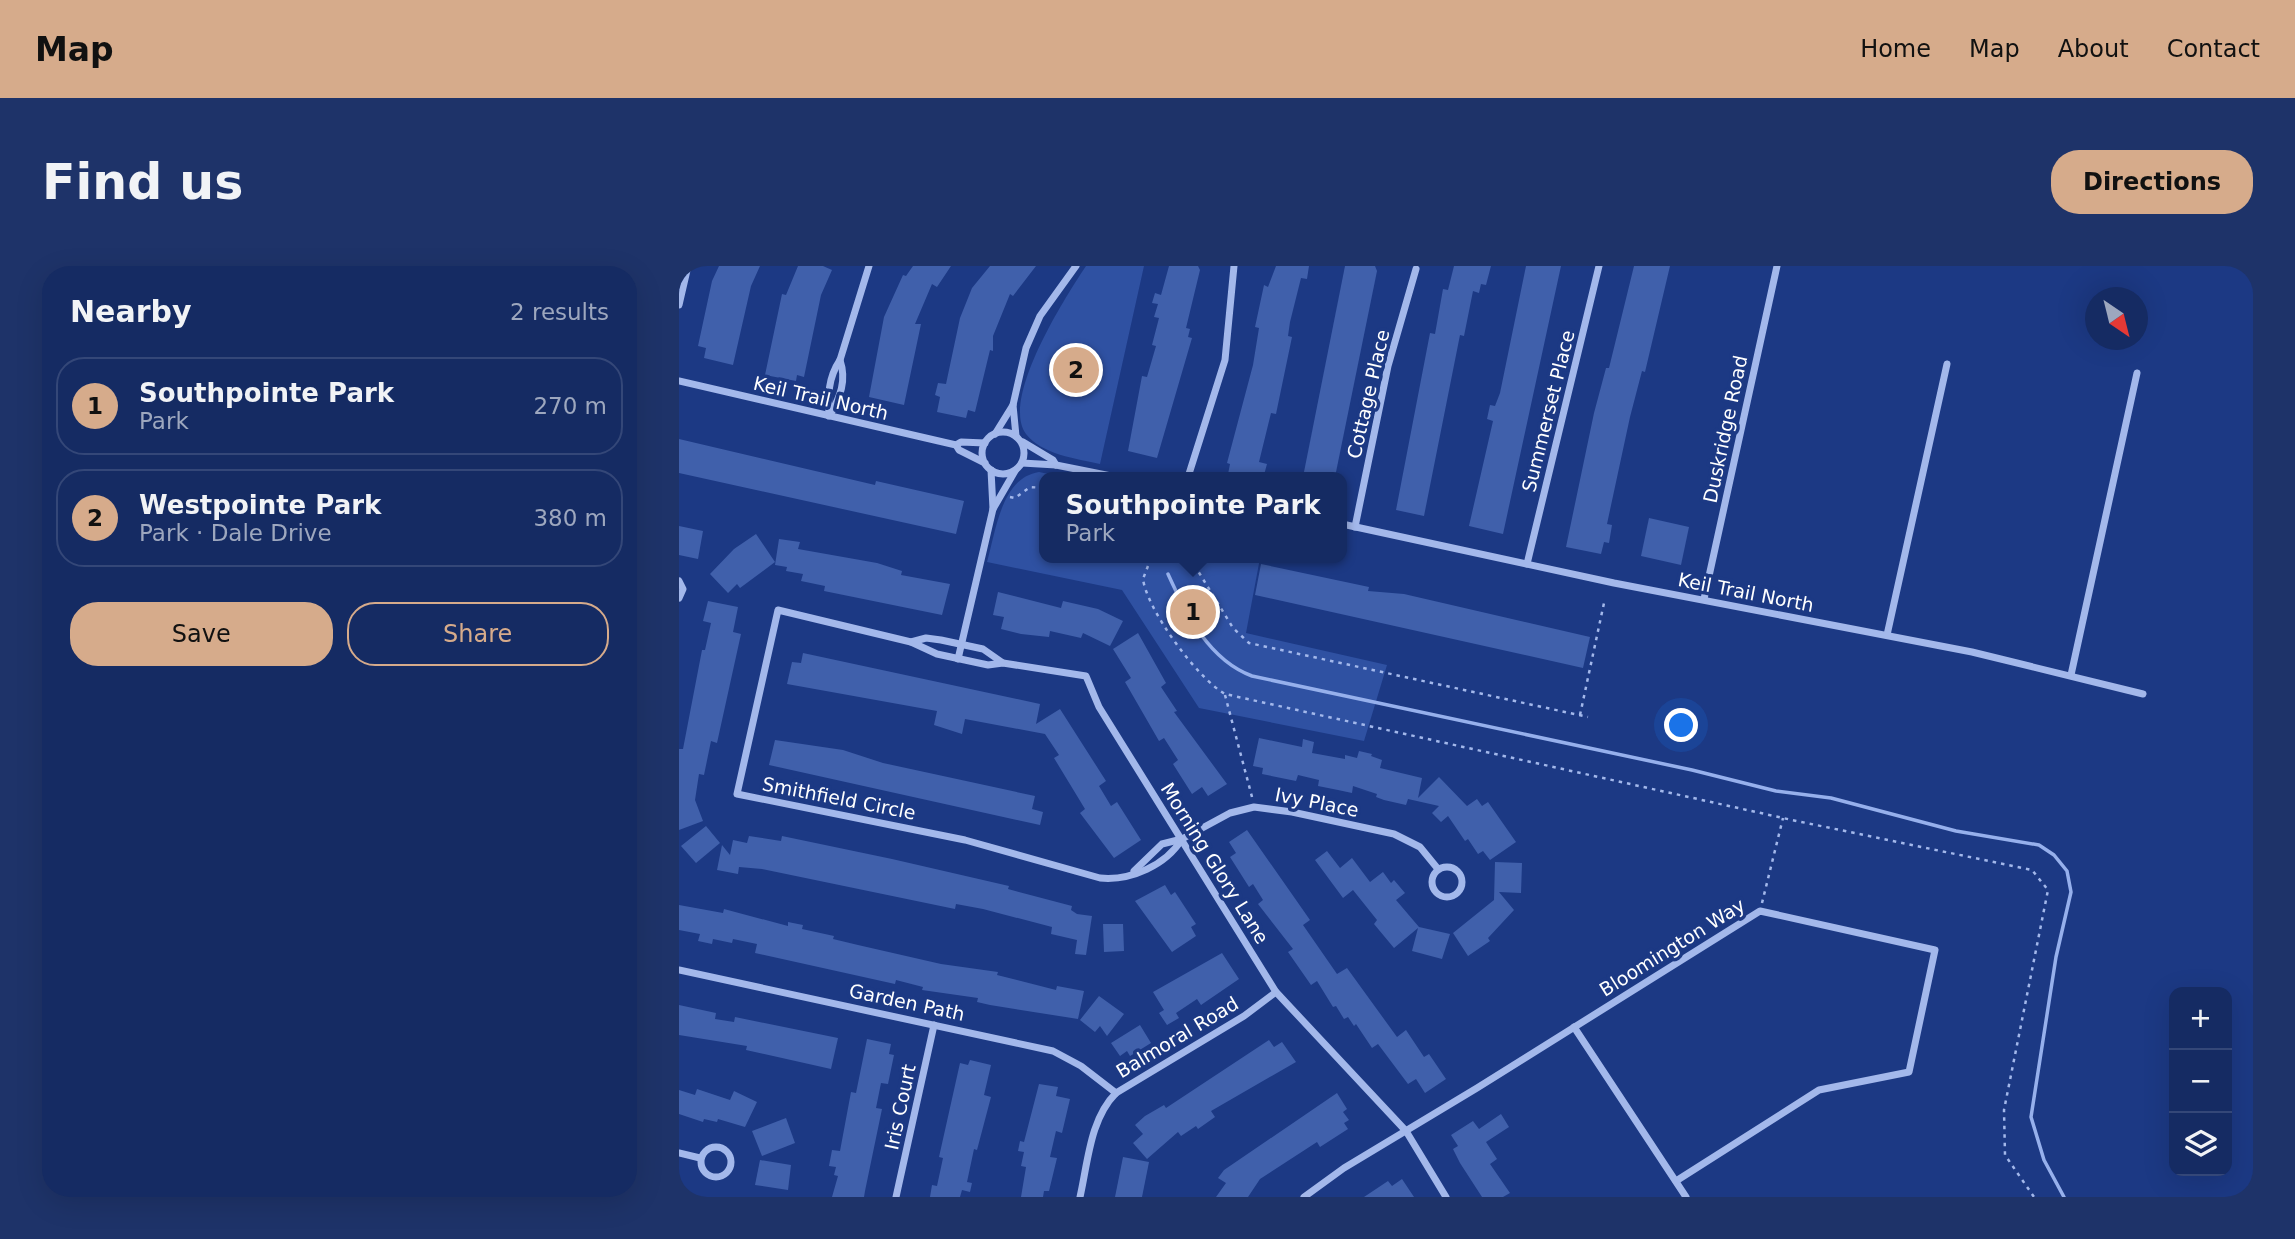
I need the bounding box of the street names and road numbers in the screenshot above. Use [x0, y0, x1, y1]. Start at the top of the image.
street label: Cottage Place [1342, 327, 1394, 461]
street label: Summerset Place [1517, 328, 1579, 494]
street label: Duskridge Road [1699, 353, 1751, 505]
street label: Keil Trail North [751, 372, 891, 424]
street label: Keil Trail North [1676, 568, 1816, 616]
street label: Smithfield Circle [760, 772, 918, 824]
street label: Morning Glory Lane [1156, 778, 1274, 948]
street label: Ivy Place [1273, 783, 1361, 821]
street label: Bloomington Way [1595, 893, 1749, 1001]
street label: Garden Path [847, 979, 967, 1025]
street label: Balmoral Road [1112, 992, 1242, 1082]
street label: Iris Court [880, 1062, 920, 1152]

